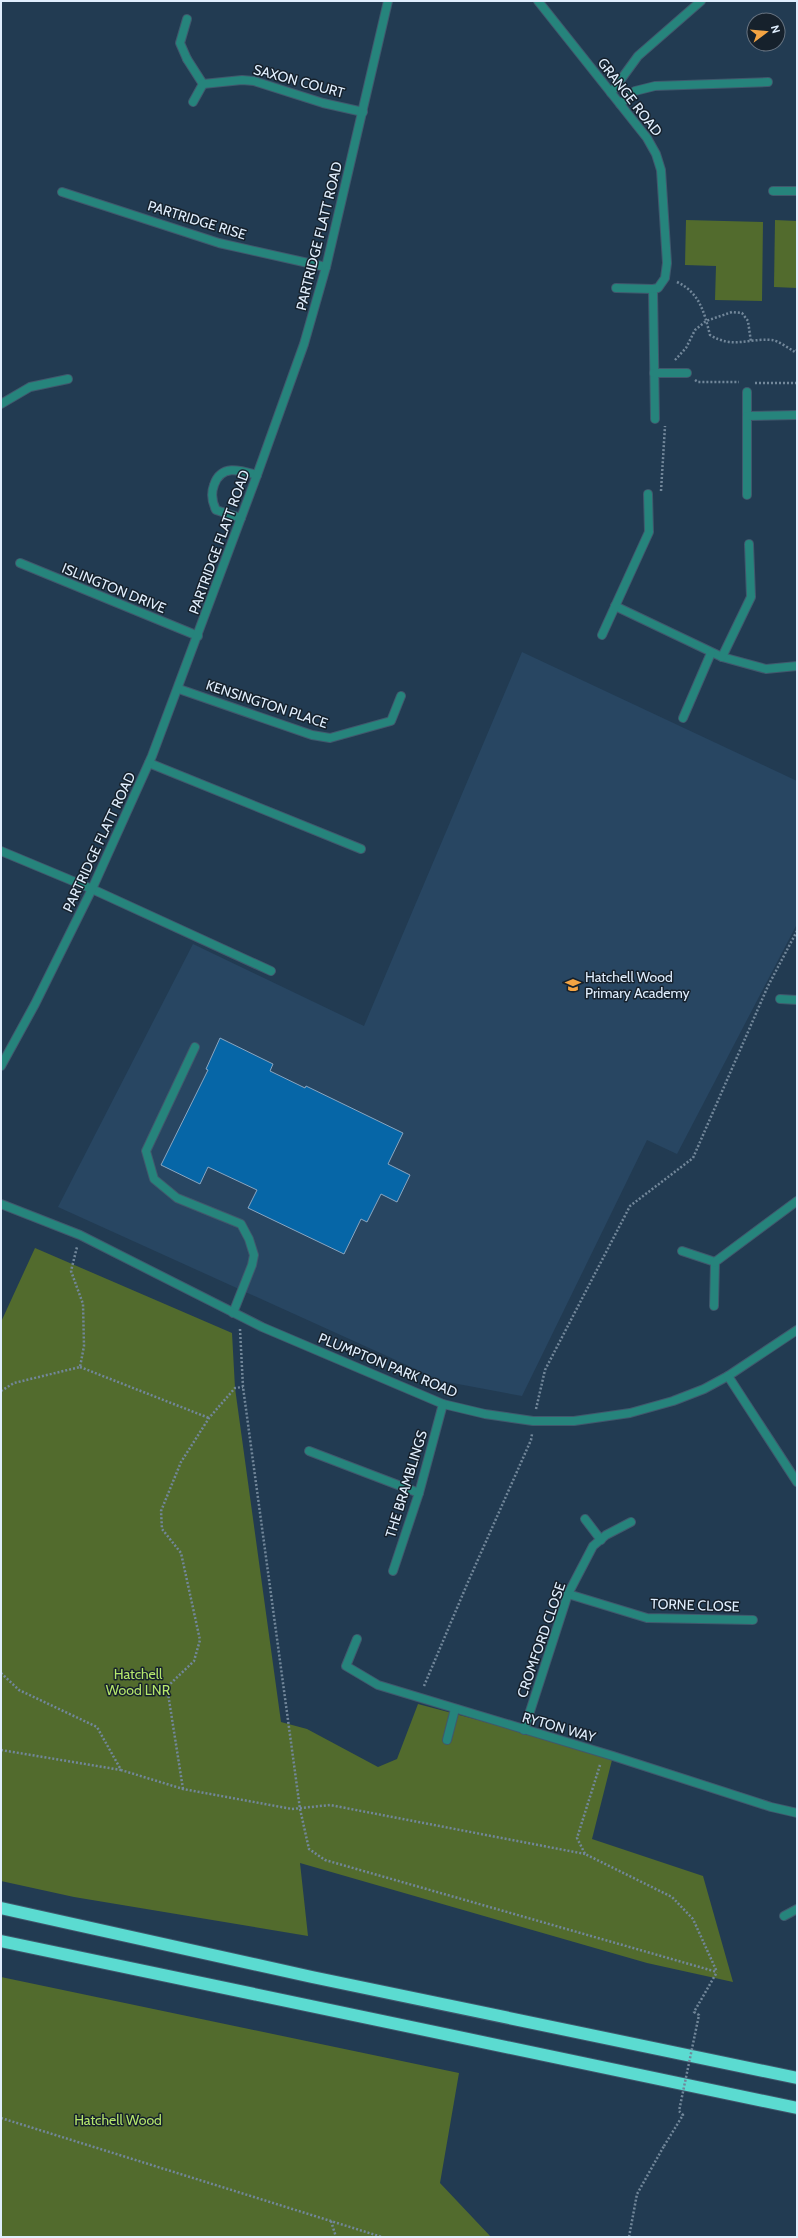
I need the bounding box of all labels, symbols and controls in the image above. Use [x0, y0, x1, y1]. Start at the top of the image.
north arrow [746, 12, 786, 52]
text: N [768, 24, 783, 35]
street label: GRANGE ROAD [594, 54, 666, 140]
street label: SAXON COURT [251, 60, 347, 102]
street label: PARTRIDGE FLATT ROAD [292, 160, 346, 312]
street label: PARTRIDGE RISE [145, 196, 249, 244]
street label: PARTRIDGE FLATT ROAD [184, 467, 254, 617]
street label: ISLINGTON DRIVE [59, 559, 169, 617]
street label: KENSINGTON PLACE [204, 676, 331, 732]
street label: PARTRIDGE FLATT ROAD [59, 769, 139, 915]
place label: Hatchell Wood Primary Academy [585, 968, 690, 1002]
school or university icon: Hatchell Wood Primary Academy [564, 976, 582, 994]
street label: PLUMPTON PARK ROAD [316, 1329, 460, 1401]
street label: THE BRAMBLINGS [381, 1428, 431, 1540]
street label: CROMFORD CLOSE [513, 1580, 569, 1700]
street label: TORNE CLOSE [650, 1594, 740, 1616]
park label: Hatchell Wood LNR [106, 1665, 171, 1699]
street label: RYTON WAY [520, 1708, 599, 1746]
park label: Hatchell Wood [74, 2111, 162, 2129]

